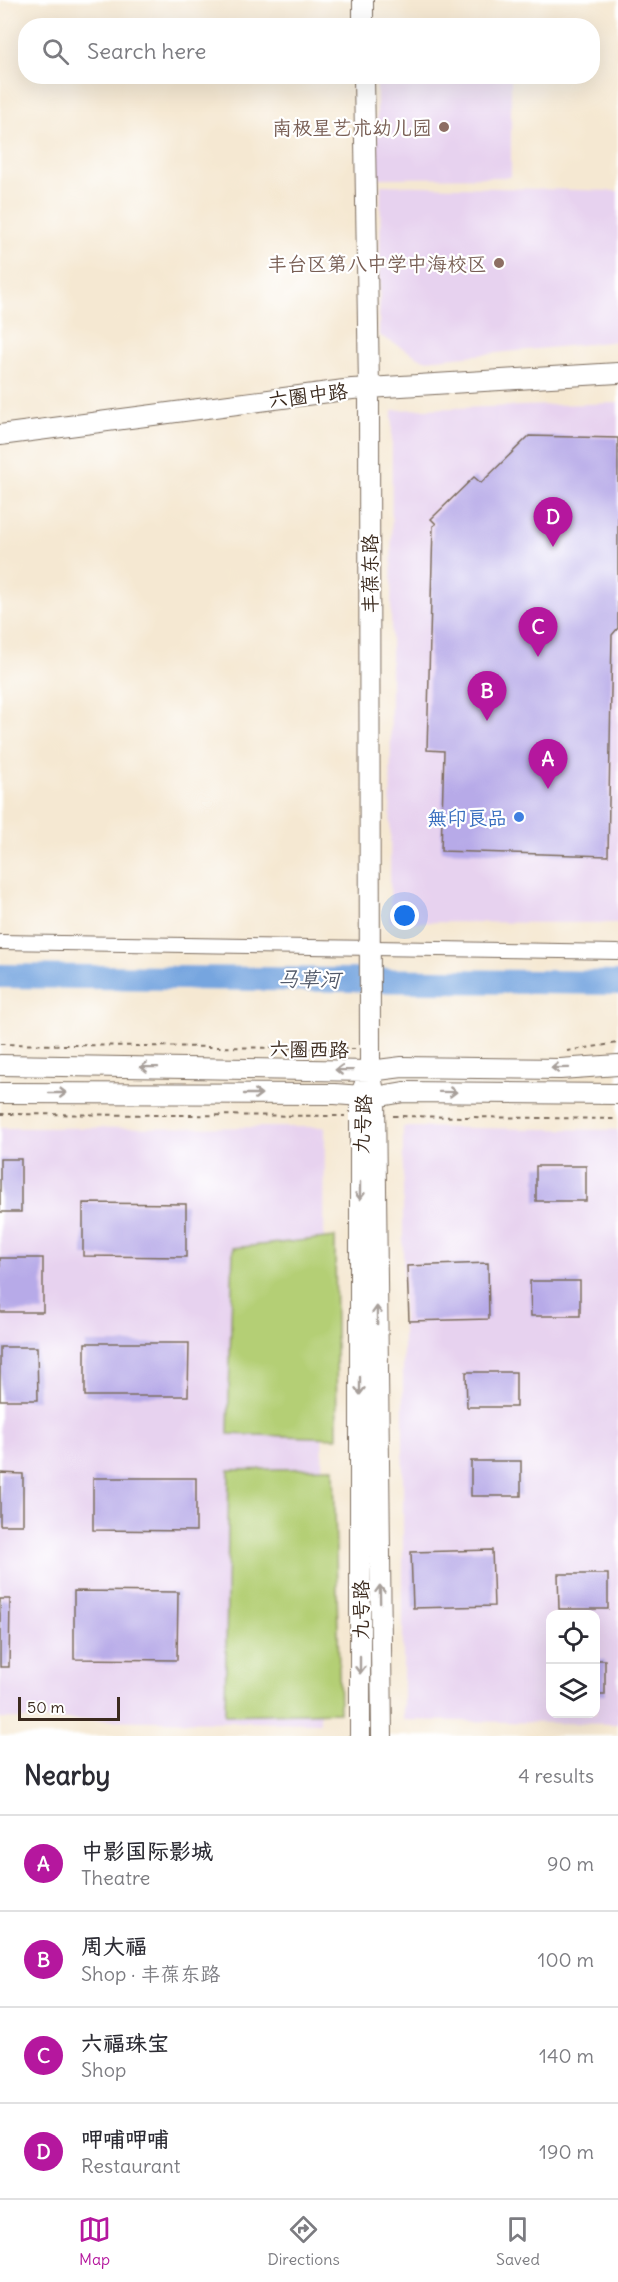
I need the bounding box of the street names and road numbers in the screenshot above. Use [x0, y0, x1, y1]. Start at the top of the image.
street label: 六圈中路 [267, 378, 350, 412]
street label: 丰葆东路 [357, 533, 382, 614]
street label: 六圈西路 [269, 1036, 350, 1062]
street label: 九号路 [348, 1092, 376, 1155]
street label: 九号路 [348, 1579, 373, 1640]

